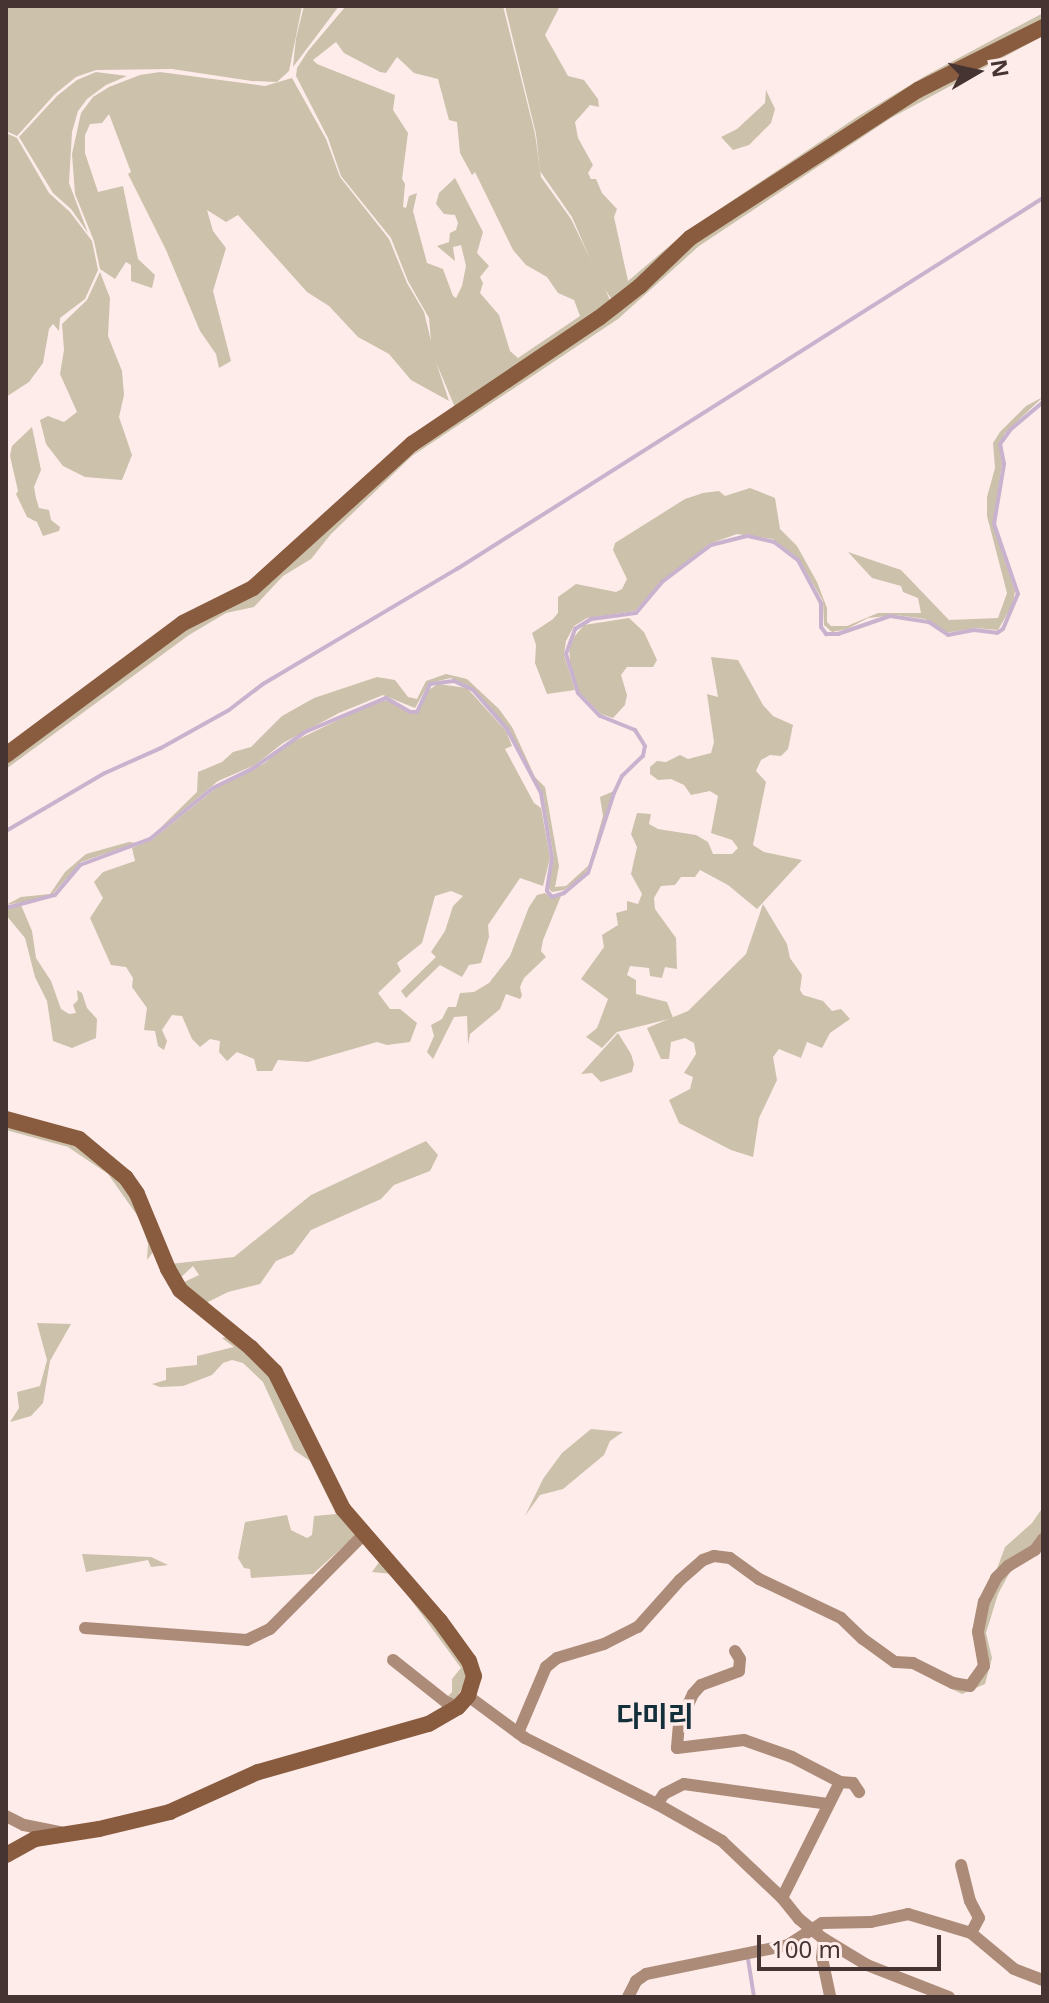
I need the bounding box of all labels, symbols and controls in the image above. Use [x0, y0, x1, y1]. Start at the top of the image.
north arrow [937, 32, 1017, 112]
text: N [984, 57, 1017, 79]
district label: 다미리 [616, 1698, 694, 1732]
scale bar [761, 1919, 945, 1969]
text: 100 m [771, 1932, 841, 1965]

